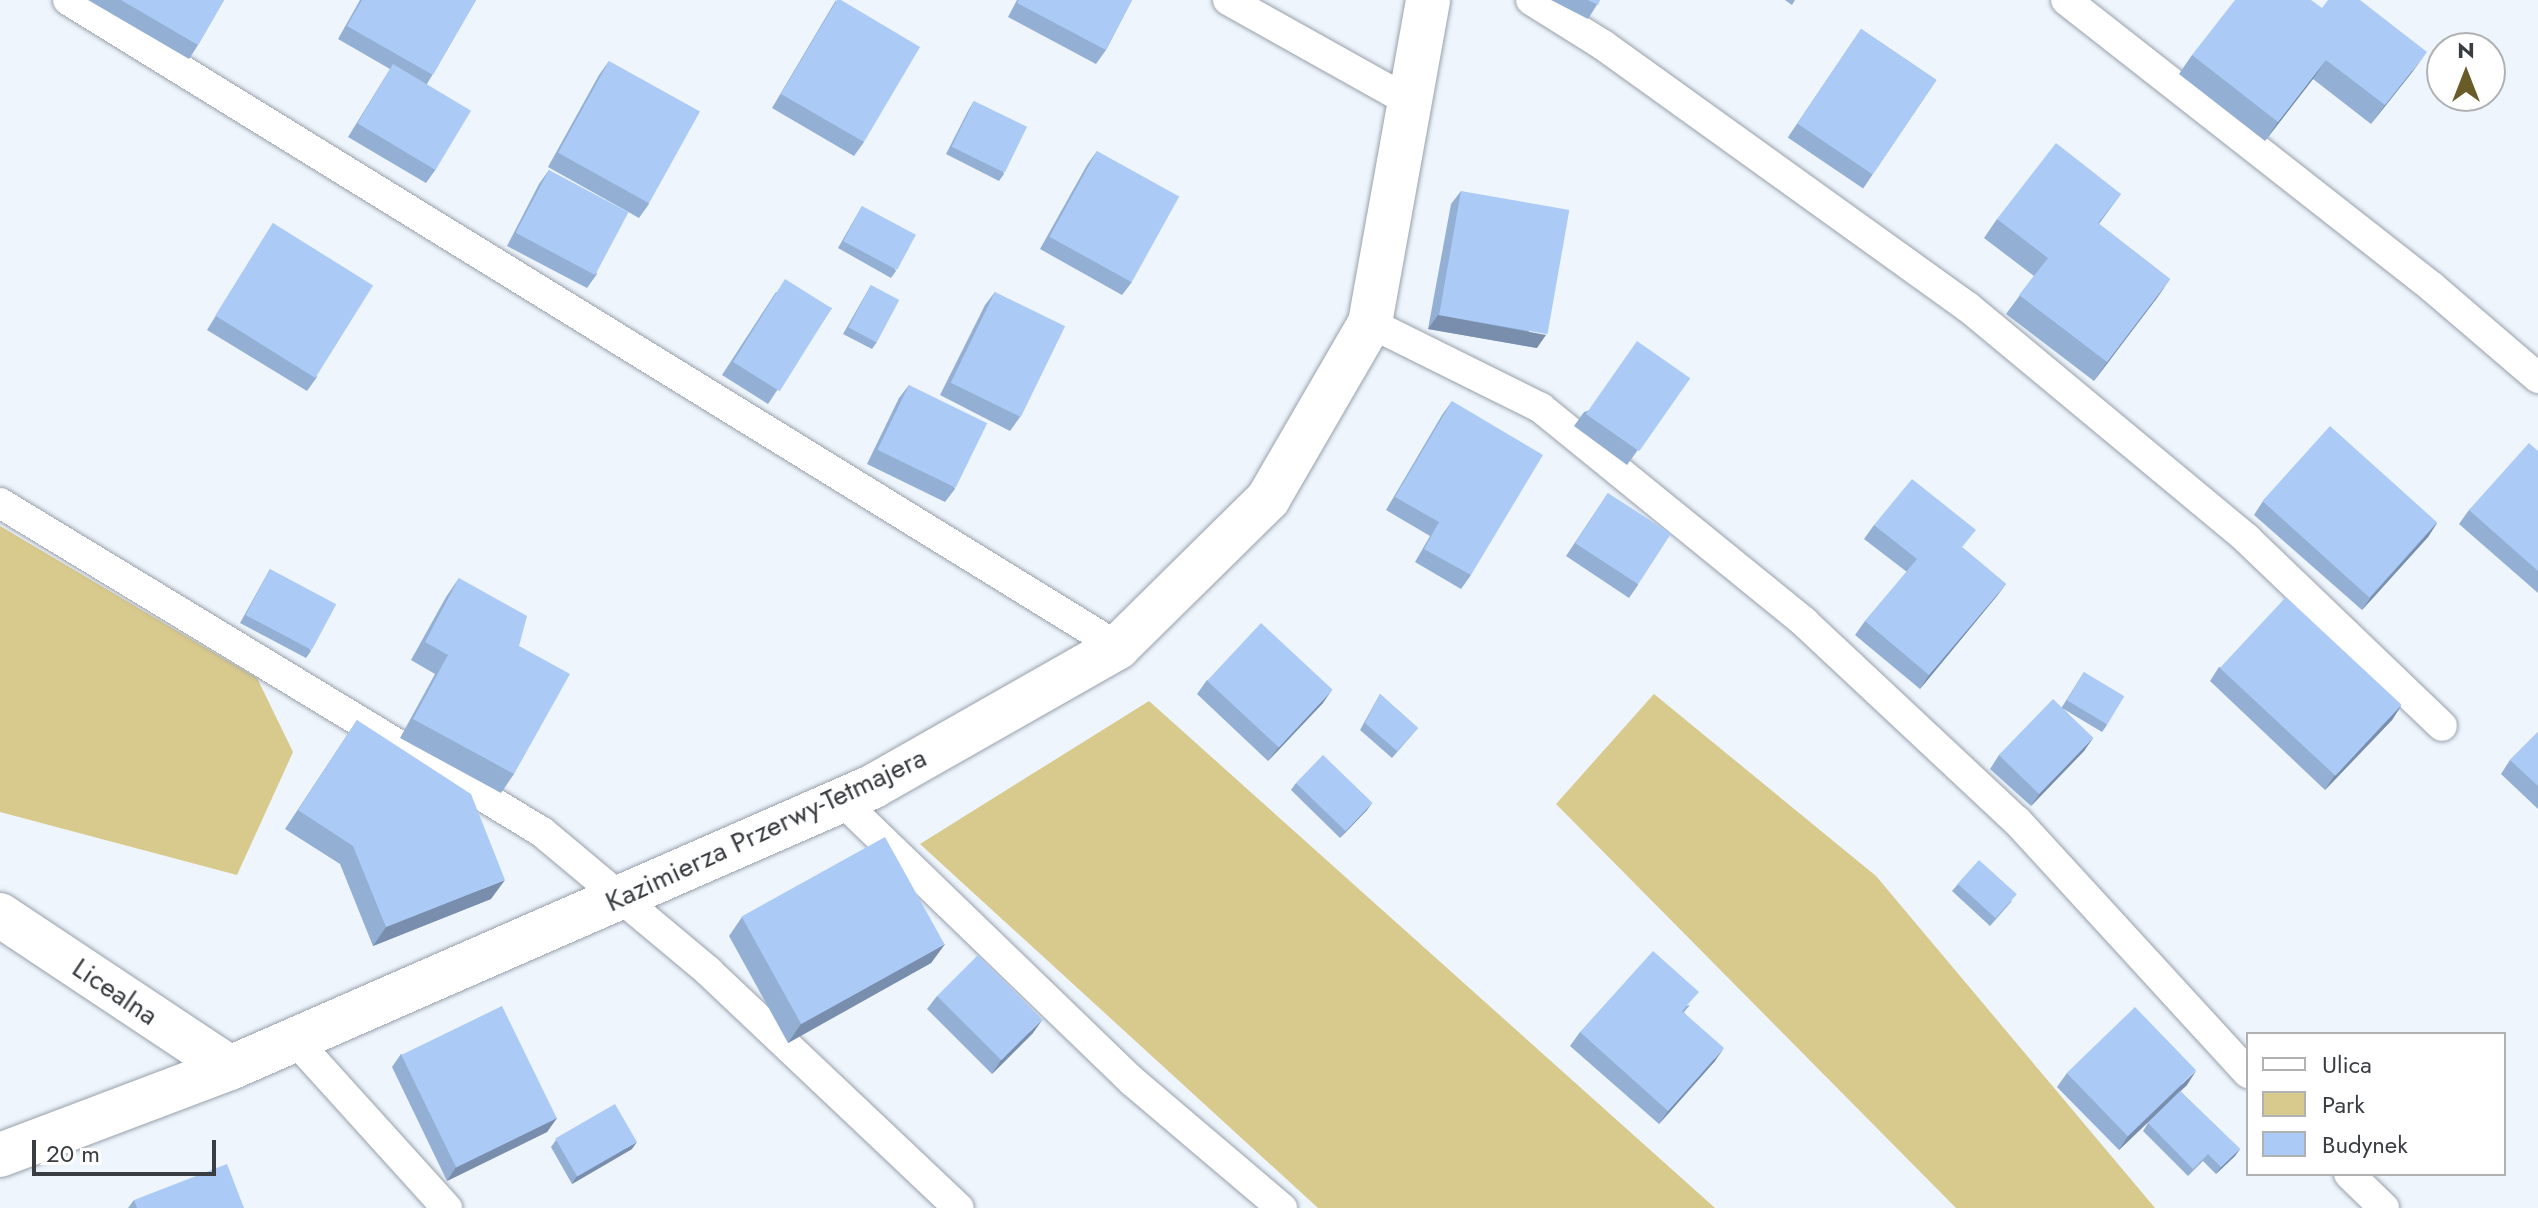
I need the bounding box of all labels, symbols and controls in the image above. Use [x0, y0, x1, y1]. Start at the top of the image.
north arrow [2426, 32, 2506, 112]
text: N [2457, 34, 2475, 66]
street label: Kazimierza Przerwy-Tetmajera [600, 741, 932, 919]
street label: Licealna [66, 951, 164, 1033]
legend [2246, 1032, 2506, 1176]
text: Ulica [2322, 1047, 2372, 1082]
text: Park [2322, 1087, 2365, 1122]
scale bar [36, 1124, 220, 1174]
text: Budynek [2322, 1127, 2408, 1162]
text: 20 m [46, 1136, 100, 1171]

